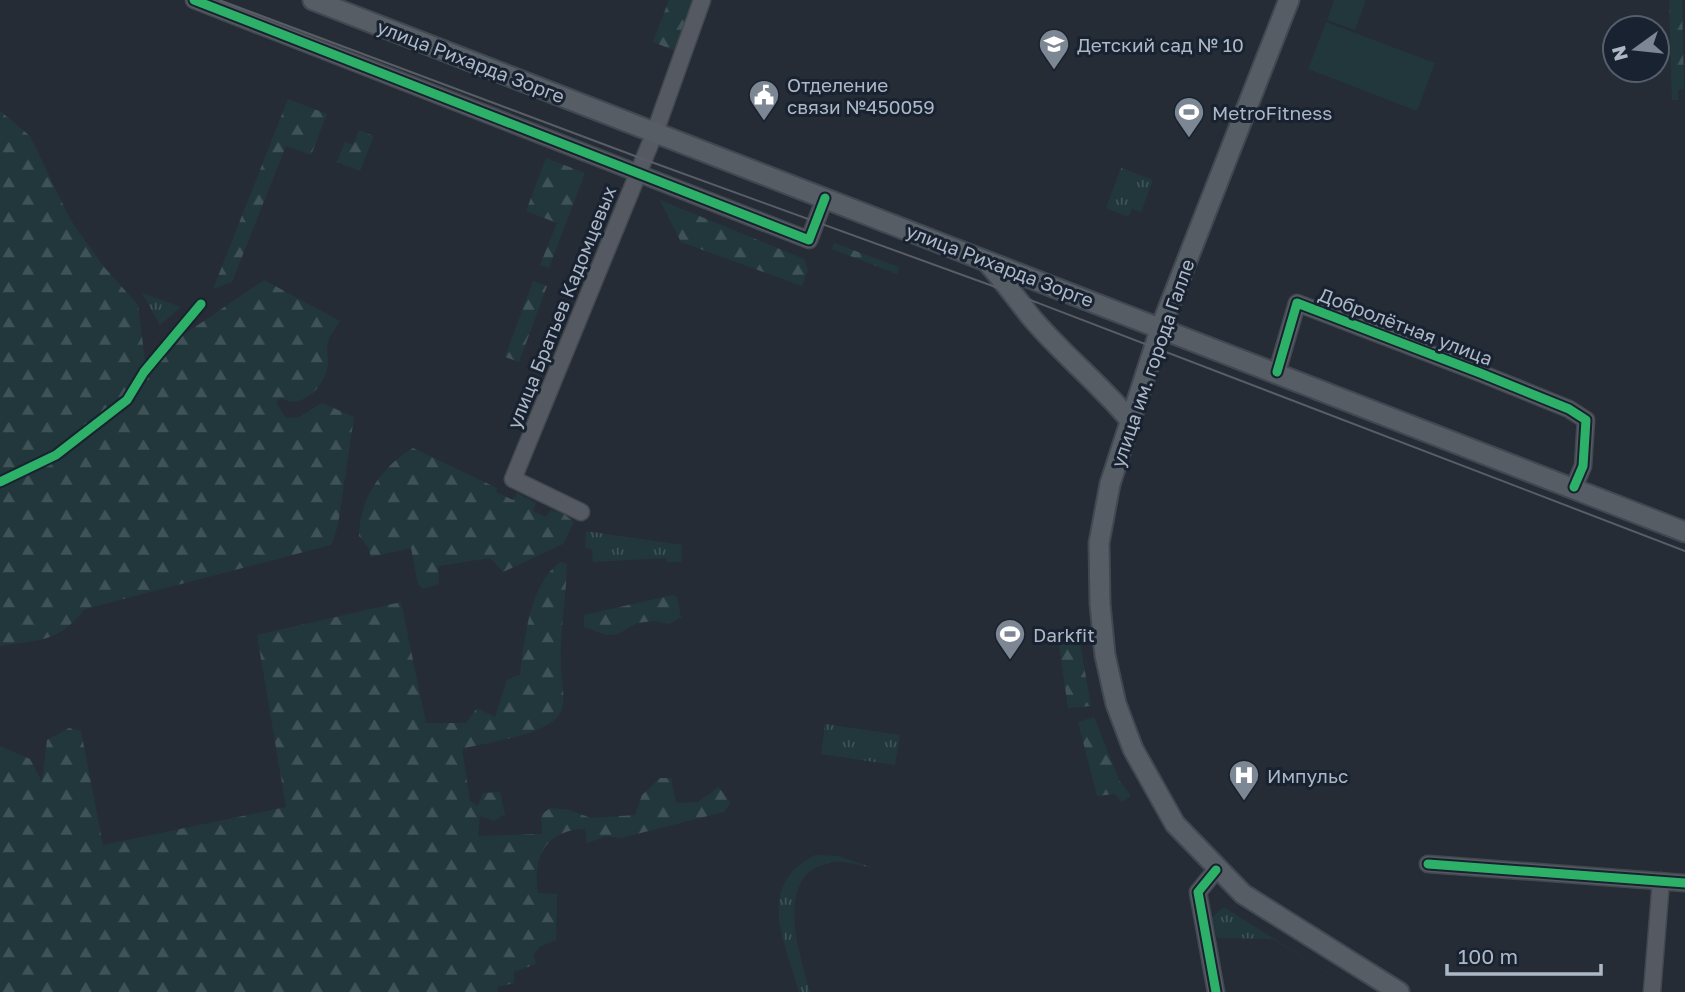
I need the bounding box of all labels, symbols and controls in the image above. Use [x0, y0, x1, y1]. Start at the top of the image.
north arrow [1601, 14, 1671, 84]
street label: улица Рихарда Зорге [374, 15, 568, 107]
school or university icon: Детский сад № 10 [1037, 27, 1071, 71]
place label: Детский сад № 10 [1077, 33, 1244, 56]
text: N [1606, 44, 1632, 63]
place label: Отделение связи №450059 [787, 73, 935, 118]
public building icon: Отделение связи №450059 [747, 78, 781, 122]
sports icon: MetroFitness [1172, 95, 1206, 139]
place label: MetroFitness [1212, 101, 1332, 124]
street label: улица Братьев Кадомцевых [502, 182, 620, 432]
street label: улица Рихарда Зорге [903, 219, 1097, 311]
street label: улица им. города Галле [1105, 256, 1199, 470]
street label: Добролётная улица [1316, 282, 1496, 370]
sports icon: Darkfit [993, 617, 1027, 661]
place label: Darkfit [1033, 623, 1095, 646]
hospital icon: Импульс [1227, 758, 1261, 802]
place label: Импульс [1267, 764, 1348, 787]
scale bar [1447, 932, 1601, 976]
text: 100 m [1458, 943, 1518, 969]

